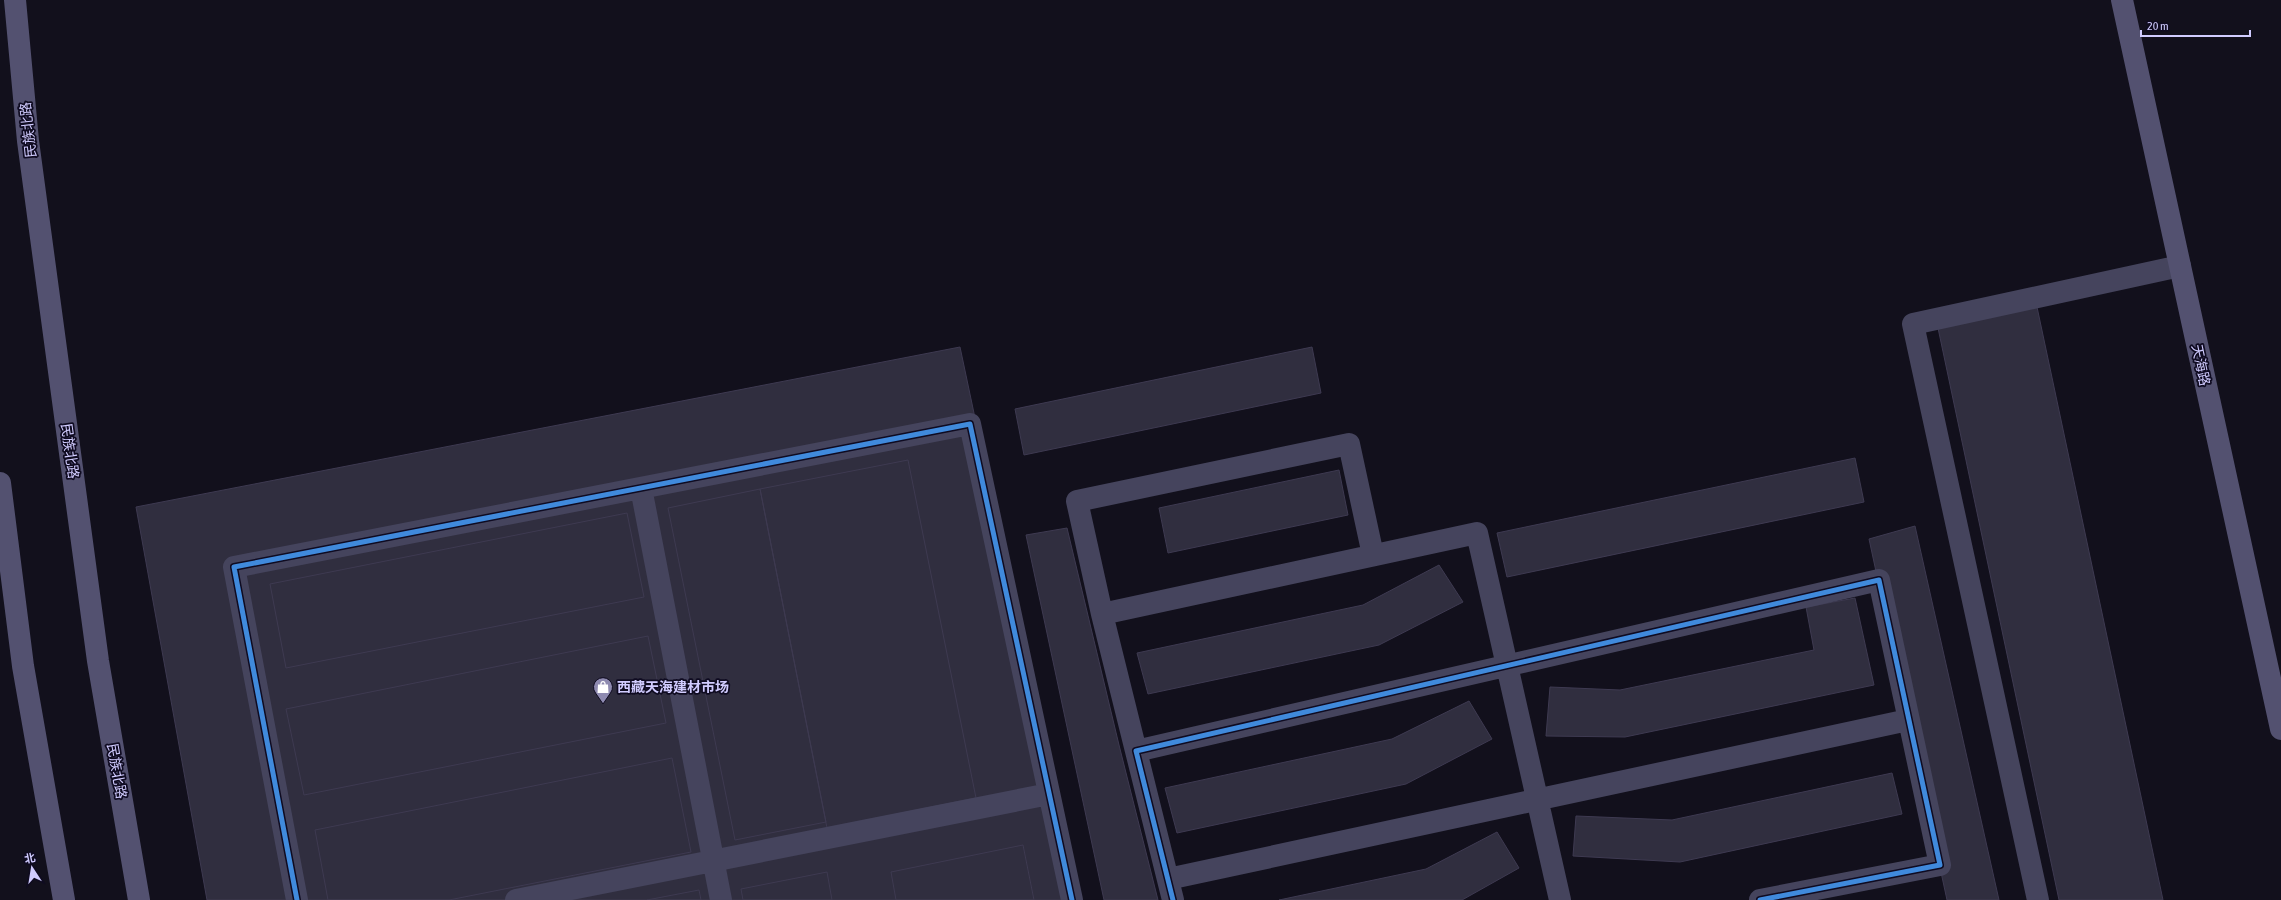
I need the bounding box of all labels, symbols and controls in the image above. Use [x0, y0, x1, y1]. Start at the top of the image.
scale bar [2141, 12, 2250, 38]
text: 20 m [2147, 19, 2169, 33]
street label: 民族北路 [17, 101, 39, 159]
street label: 天海路 [2189, 343, 2213, 387]
street label: 民族北路 [58, 422, 82, 480]
shop icon: 西藏天海建材市场 [592, 676, 614, 704]
place label: 西藏天海建材市场 [617, 679, 729, 695]
street label: 民族北路 [104, 742, 130, 800]
north arrow [12, 848, 52, 888]
text: 北 [23, 851, 37, 865]

